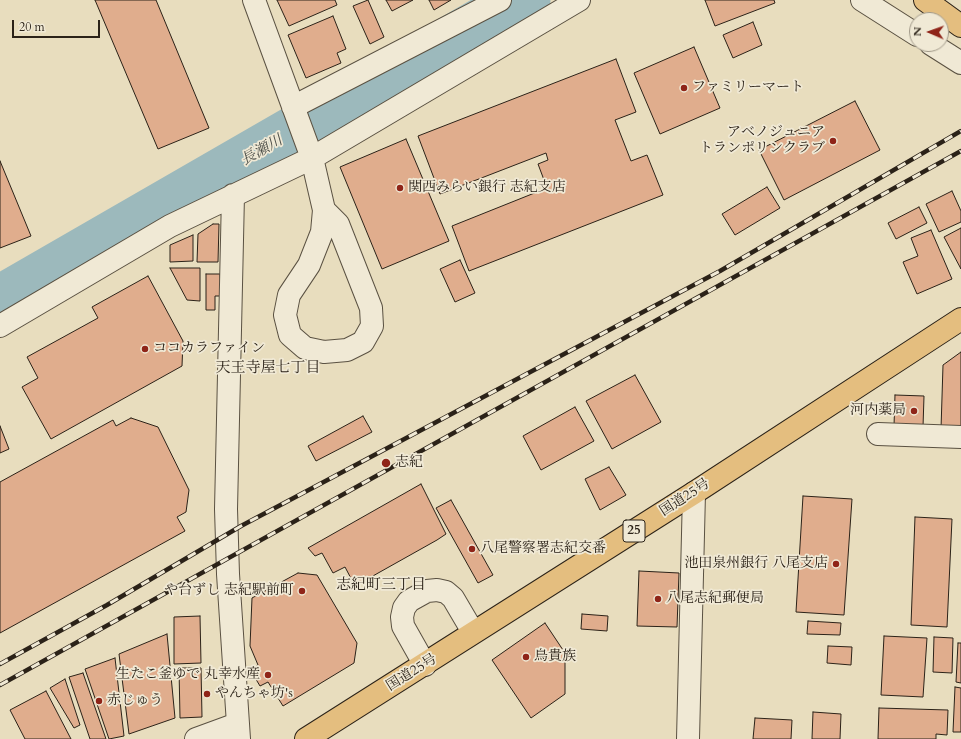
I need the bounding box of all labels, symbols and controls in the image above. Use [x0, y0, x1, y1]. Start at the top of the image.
scale bar [14, 12, 102, 38]
north arrow [909, 12, 949, 52]
text: 20 m [19, 19, 45, 35]
text: N [910, 27, 925, 37]
place label: ファミリーマート [692, 80, 804, 96]
marker: ファミリーマート [679, 83, 689, 93]
place label: アベノジュニア トランポリンクラブ [699, 125, 825, 158]
water label: 長瀬川 [238, 132, 286, 170]
marker: アベノジュニア トランポリンクラブ [828, 136, 838, 146]
place label: 関西みらい銀行 志紀支店 [408, 180, 566, 196]
marker: 関西みらい銀行 志紀支店 [395, 183, 405, 193]
place label: ココカラファイン [153, 341, 265, 357]
marker: ココカラファイン [140, 344, 150, 354]
district label: 天王寺屋七丁目 [216, 360, 320, 378]
place label: 河内薬局 [850, 403, 906, 419]
marker: 河内薬局 [909, 406, 919, 416]
place label: 志紀 [395, 455, 423, 471]
marker: 志紀 [380, 457, 392, 469]
street label: 国道25号 [657, 476, 713, 520]
road number: 25 [623, 520, 645, 542]
place label: 八尾警察署志紀交番 [480, 541, 606, 557]
marker: 八尾警察署志紀交番 [467, 544, 477, 554]
place label: 池田泉州銀行 八尾支店 [684, 556, 828, 572]
marker: 池田泉州銀行 八尾支店 [831, 559, 841, 569]
district label: 志紀町三丁目 [336, 577, 426, 595]
place label: や台ずし 志紀駅前町 [164, 583, 294, 599]
marker: や台ずし 志紀駅前町 [297, 586, 307, 596]
place label: 八尾志紀郵便局 [666, 591, 764, 607]
marker: 八尾志紀郵便局 [653, 594, 663, 604]
place label: 鳥貴族 [534, 649, 576, 665]
street label: 国道25号 [384, 651, 440, 695]
marker: 鳥貴族 [521, 652, 531, 662]
place label: 生たこ釜ゆで 丸幸水産 [116, 667, 260, 683]
marker: 生たこ釜ゆで 丸幸水産 [263, 670, 273, 680]
place label: やんちゃ坊's [215, 686, 293, 702]
marker: やんちゃ坊's [202, 689, 212, 699]
place label: 赤じゅう [107, 693, 163, 709]
marker: 赤じゅう [94, 696, 104, 706]

